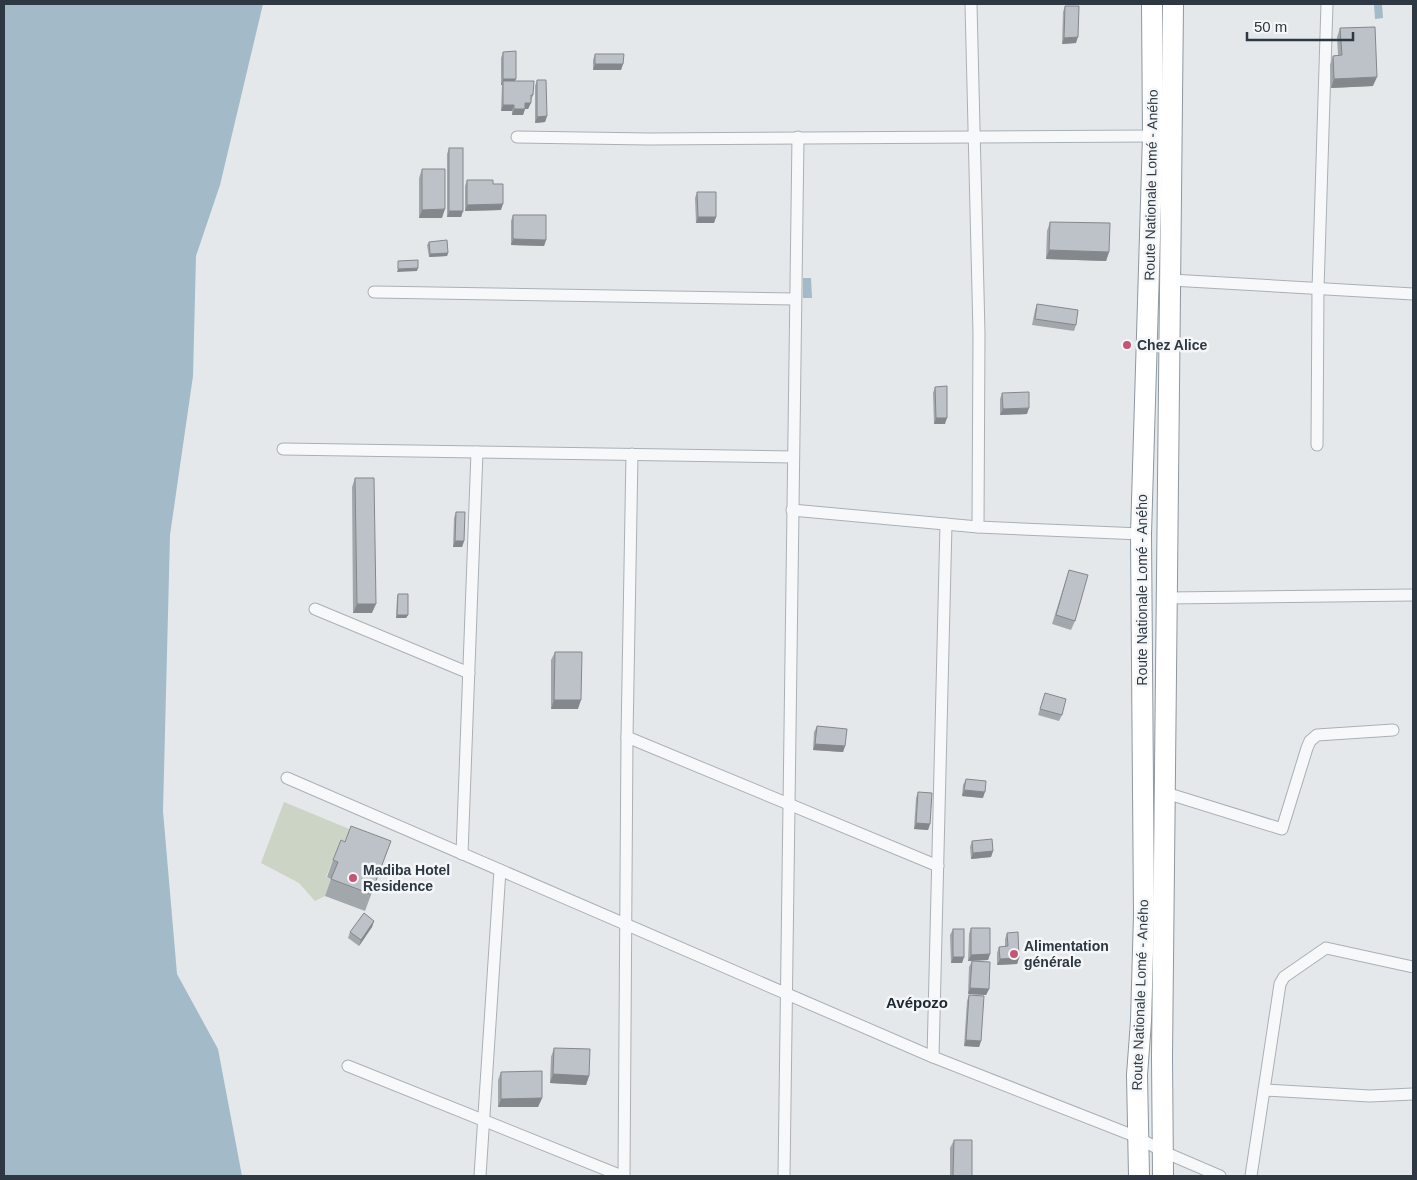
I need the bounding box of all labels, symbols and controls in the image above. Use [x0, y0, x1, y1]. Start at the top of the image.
scale bar [1247, 10, 1353, 42]
text: 50 m [1254, 18, 1287, 35]
street label: Route Nationale Lomé - Aného [1141, 89, 1161, 281]
place label: Chez Alice [1137, 337, 1207, 353]
marker: Chez Alice [1121, 339, 1133, 351]
street label: Route Nationale Lomé - Aného [1134, 494, 1150, 686]
place label: Madiba Hotel Residence [363, 862, 450, 894]
marker: Madiba Hotel Residence [347, 872, 359, 884]
street label: Route Nationale Lomé - Aného [1129, 899, 1151, 1091]
place label: Alimentation générale [1024, 938, 1109, 970]
marker: Alimentation générale [1008, 948, 1020, 960]
district label: Avépozo [886, 994, 948, 1011]

